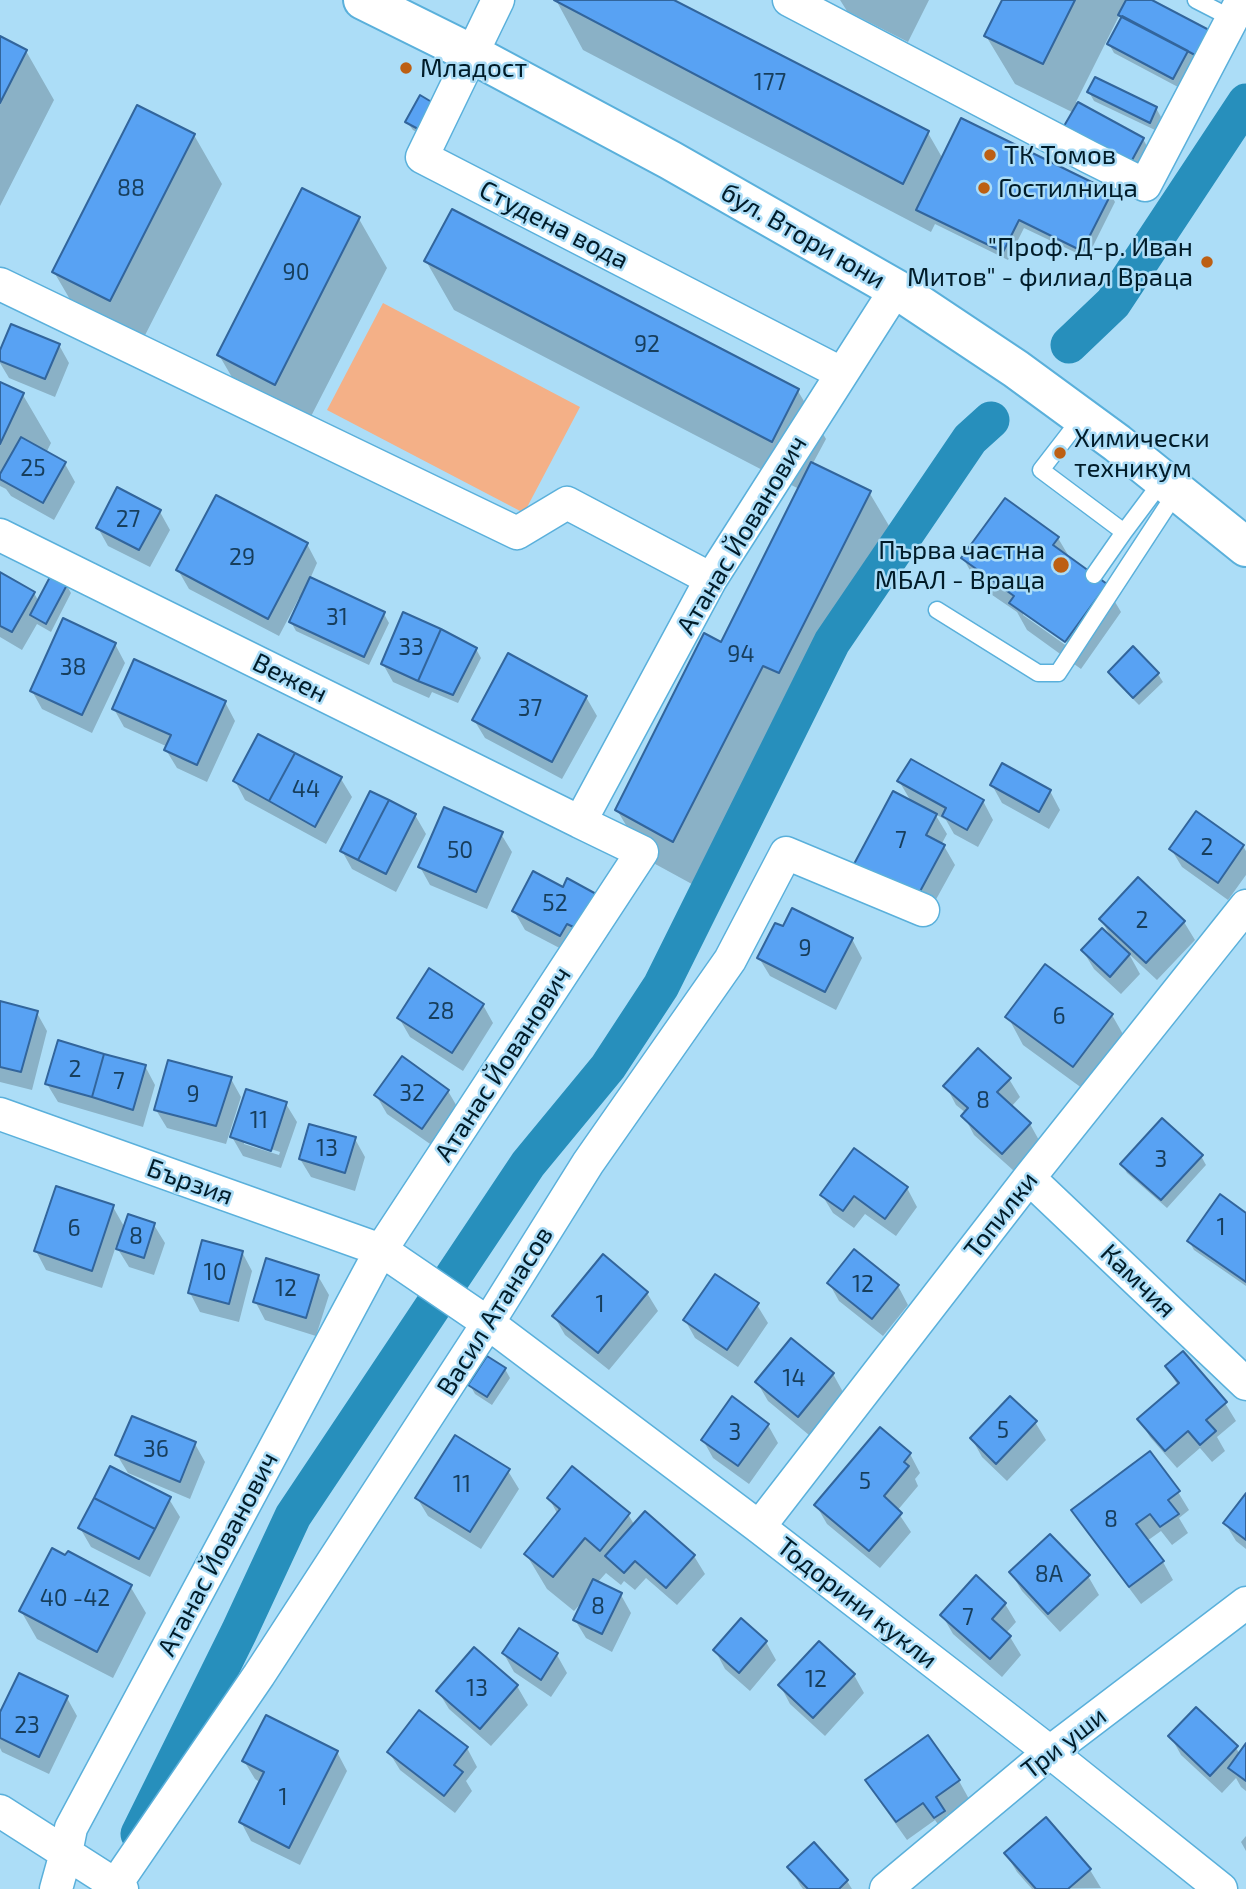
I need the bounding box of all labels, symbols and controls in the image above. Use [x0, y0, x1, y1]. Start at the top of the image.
place label: Младост [420, 52, 527, 84]
marker: Младост [398, 60, 414, 76]
house number: 177 [754, 68, 786, 96]
place label: ТК Томов [1004, 139, 1116, 171]
marker: ТК Томов [982, 147, 998, 163]
place label: Гостилница [998, 172, 1138, 204]
house number: 88 [117, 174, 145, 202]
street label: Студена вода [474, 174, 634, 276]
street label: бул. Втори юни [715, 176, 891, 296]
marker: Гостилница [976, 180, 992, 196]
place label: "Проф. Д-р. Иван Митов" - филиал Враца [907, 231, 1193, 292]
marker: "Проф. Д-р. Иван Митов" - филиал Враца [1199, 254, 1215, 270]
house number: 90 [282, 258, 310, 286]
house number: 92 [634, 330, 660, 358]
place label: Химически техникум [1074, 422, 1210, 484]
street label: Атанас Йованович [670, 430, 814, 640]
marker: Химически техникум [1052, 445, 1068, 461]
house number: 25 [20, 454, 46, 482]
house number: 27 [116, 505, 140, 533]
place label: Първа частна МБАЛ - Враца [875, 534, 1045, 596]
house number: 29 [229, 543, 255, 571]
marker: Първа частна МБАЛ - Враца [1051, 555, 1071, 575]
house number: 31 [326, 603, 348, 631]
house number: 33 [398, 633, 424, 661]
house number: 94 [727, 640, 755, 668]
street label: Вежен [247, 647, 333, 709]
house number: 38 [60, 653, 86, 681]
house number: 37 [518, 694, 542, 722]
house number: 44 [292, 775, 320, 803]
house number: 7 [895, 826, 907, 854]
house number: 2 [1201, 833, 1213, 861]
house number: 50 [447, 836, 473, 864]
house number: 52 [542, 889, 568, 917]
house number: 2 [1136, 906, 1148, 934]
house number: 9 [798, 934, 812, 962]
street label: Атанас Йованович [428, 961, 578, 1167]
house number: 28 [428, 997, 454, 1025]
house number: 6 [1052, 1002, 1066, 1030]
house number: 2 [69, 1055, 81, 1083]
house number: 7 [113, 1067, 125, 1095]
house number: 32 [399, 1079, 425, 1107]
house number: 9 [186, 1080, 200, 1108]
house number: 8 [976, 1086, 990, 1114]
house number: 11 [250, 1106, 268, 1134]
house number: 13 [316, 1134, 338, 1162]
house number: 3 [1155, 1145, 1167, 1173]
street label: Бързия [143, 1152, 237, 1212]
street label: Топилки [958, 1166, 1044, 1264]
house number: 1 [1216, 1213, 1226, 1241]
house number: 6 [67, 1214, 81, 1242]
street label: Васил Атанасов [430, 1221, 560, 1401]
house number: 8 [129, 1222, 143, 1250]
street label: Камчия [1094, 1238, 1182, 1324]
house number: 10 [203, 1258, 227, 1286]
house number: 12 [852, 1270, 874, 1298]
house number: 12 [275, 1274, 297, 1302]
house number: 1 [595, 1290, 605, 1318]
house number: 14 [782, 1364, 806, 1392]
house number: 5 [997, 1416, 1009, 1444]
house number: 3 [729, 1418, 741, 1446]
house number: 36 [143, 1435, 169, 1463]
street label: Атанас Йованович [151, 1447, 285, 1661]
house number: 5 [859, 1467, 871, 1495]
house number: 11 [453, 1470, 471, 1498]
house number: 8 [1104, 1505, 1118, 1533]
street label: Тодорини кукли [771, 1531, 943, 1675]
house number: 8A [1035, 1560, 1063, 1588]
house number: 40 -42 [40, 1584, 110, 1612]
house number: 8 [591, 1592, 605, 1620]
house number: 7 [962, 1603, 974, 1631]
house number: 12 [805, 1665, 827, 1693]
house number: 13 [466, 1674, 488, 1702]
street label: Три уши [1015, 1700, 1113, 1786]
house number: 23 [14, 1711, 40, 1739]
house number: 1 [278, 1783, 288, 1811]

